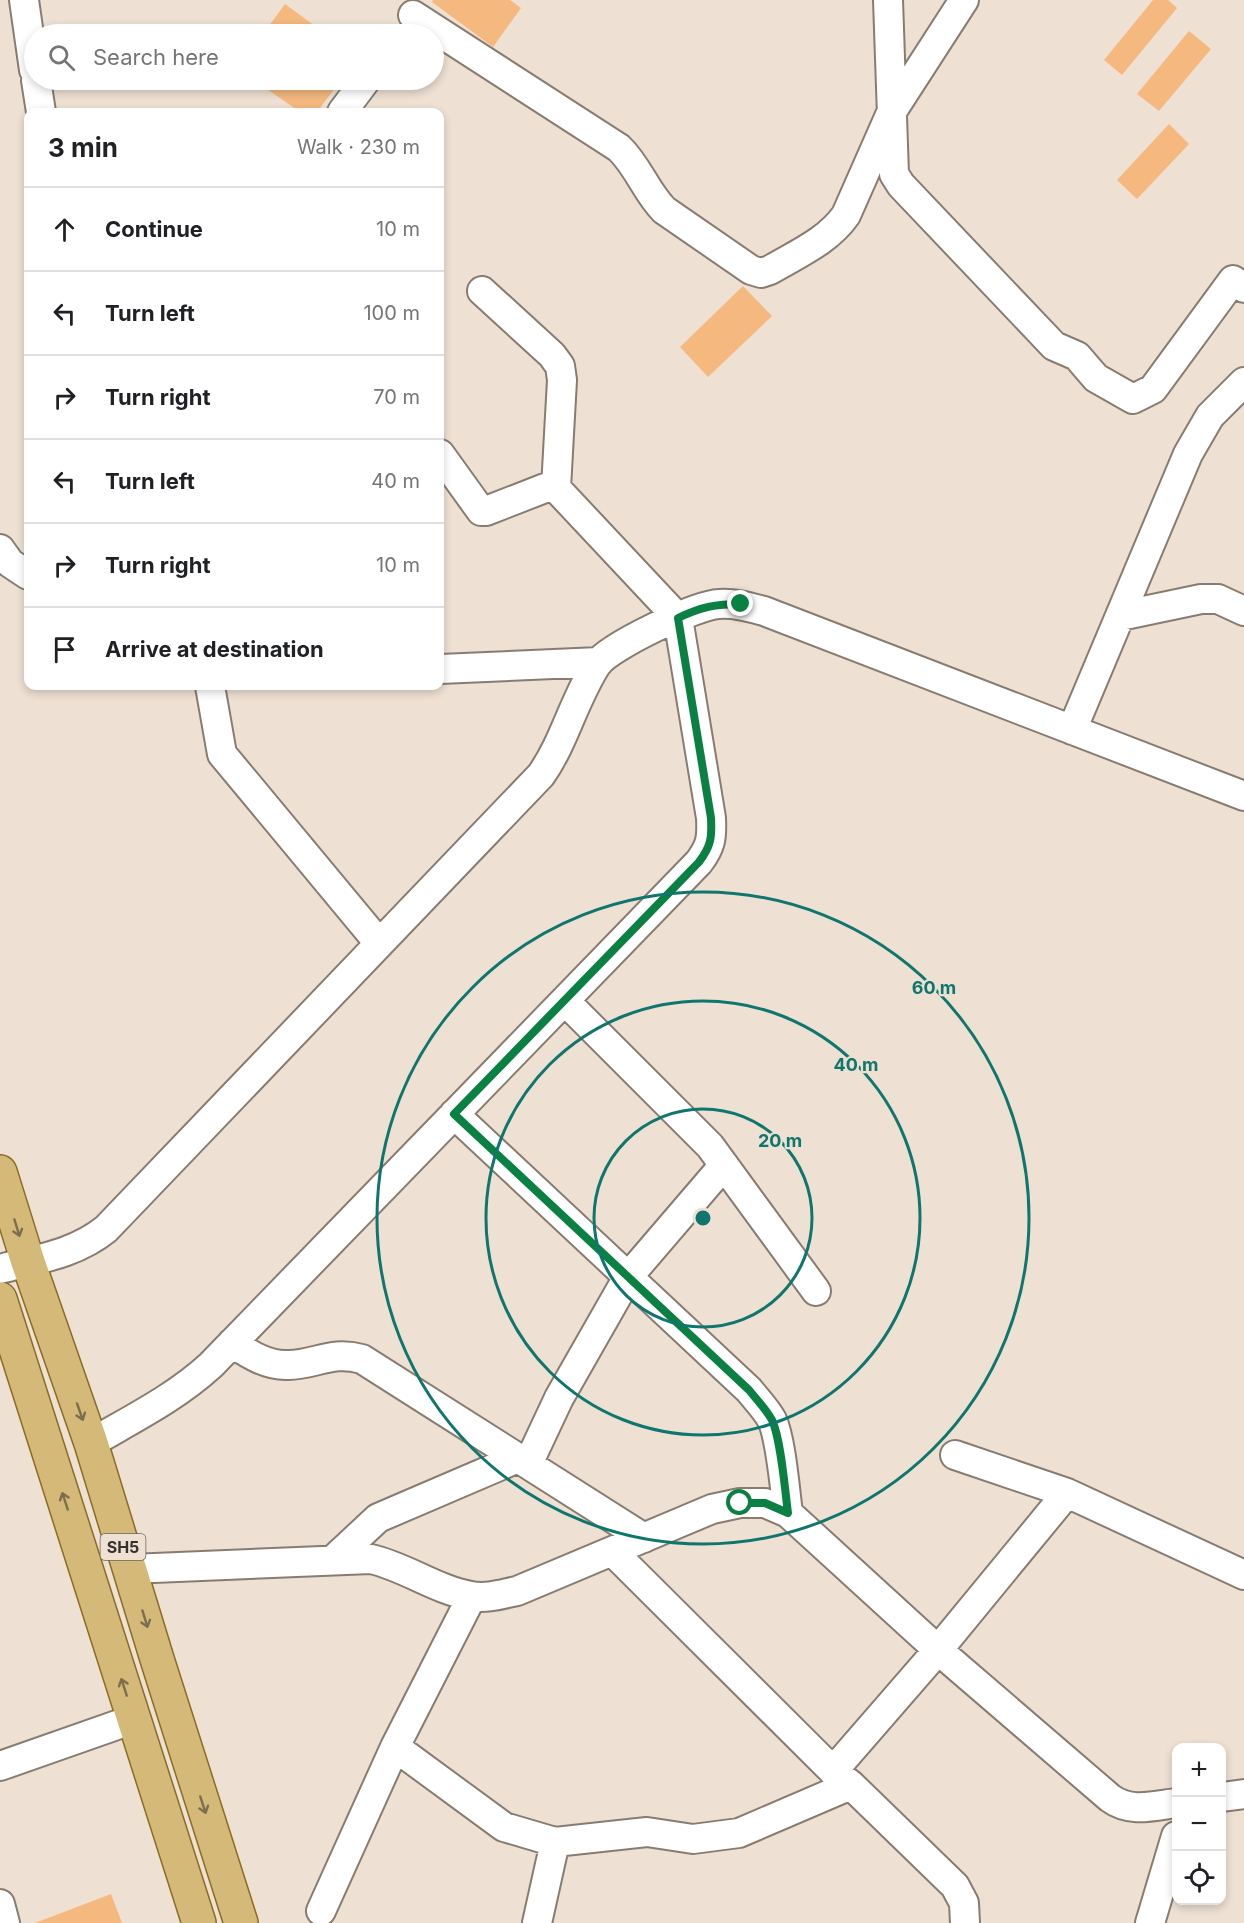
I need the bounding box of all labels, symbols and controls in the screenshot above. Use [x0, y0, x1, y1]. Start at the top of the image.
search box [24, 24, 444, 90]
icon: search [45, 41, 78, 74]
text: Search here [93, 44, 219, 70]
text: 3 min [48, 132, 118, 163]
text: Walk · 230 m [297, 135, 420, 159]
icon: ahead [48, 213, 81, 246]
text: Continue [105, 216, 203, 242]
text: 10 m [376, 217, 420, 241]
icon: left [48, 297, 81, 330]
text: Turn left [105, 300, 195, 326]
text: 100 m [363, 301, 420, 325]
icon: right [48, 381, 81, 414]
text: Turn right [105, 384, 211, 410]
text: 70 m [373, 385, 420, 409]
icon: left [48, 465, 81, 498]
text: Turn left [105, 468, 195, 494]
text: 40 m [371, 469, 420, 493]
icon: right [48, 549, 81, 582]
text: Turn right [105, 552, 211, 578]
text: 10 m [376, 553, 420, 577]
route end [727, 590, 753, 616]
icon: arrive [48, 633, 81, 666]
text: Arrive at destination [105, 636, 324, 662]
text: 60 m [912, 977, 956, 998]
text: 40 m [834, 1054, 879, 1075]
text: 20 m [758, 1130, 802, 1151]
centre of rings [693, 1208, 713, 1228]
one-way arrow [12, 1218, 23, 1237]
one-way arrow [76, 1403, 87, 1421]
route start [726, 1489, 752, 1515]
one-way arrow [59, 1492, 70, 1511]
road number: SH5 [100, 1534, 146, 1560]
one-way arrow [140, 1609, 151, 1628]
one-way arrow [118, 1678, 129, 1697]
map controls [1172, 1743, 1226, 1905]
button: + [1172, 1743, 1226, 1797]
one-way arrow [198, 1795, 209, 1814]
button: − [1172, 1797, 1226, 1851]
button: locate [1172, 1851, 1226, 1905]

